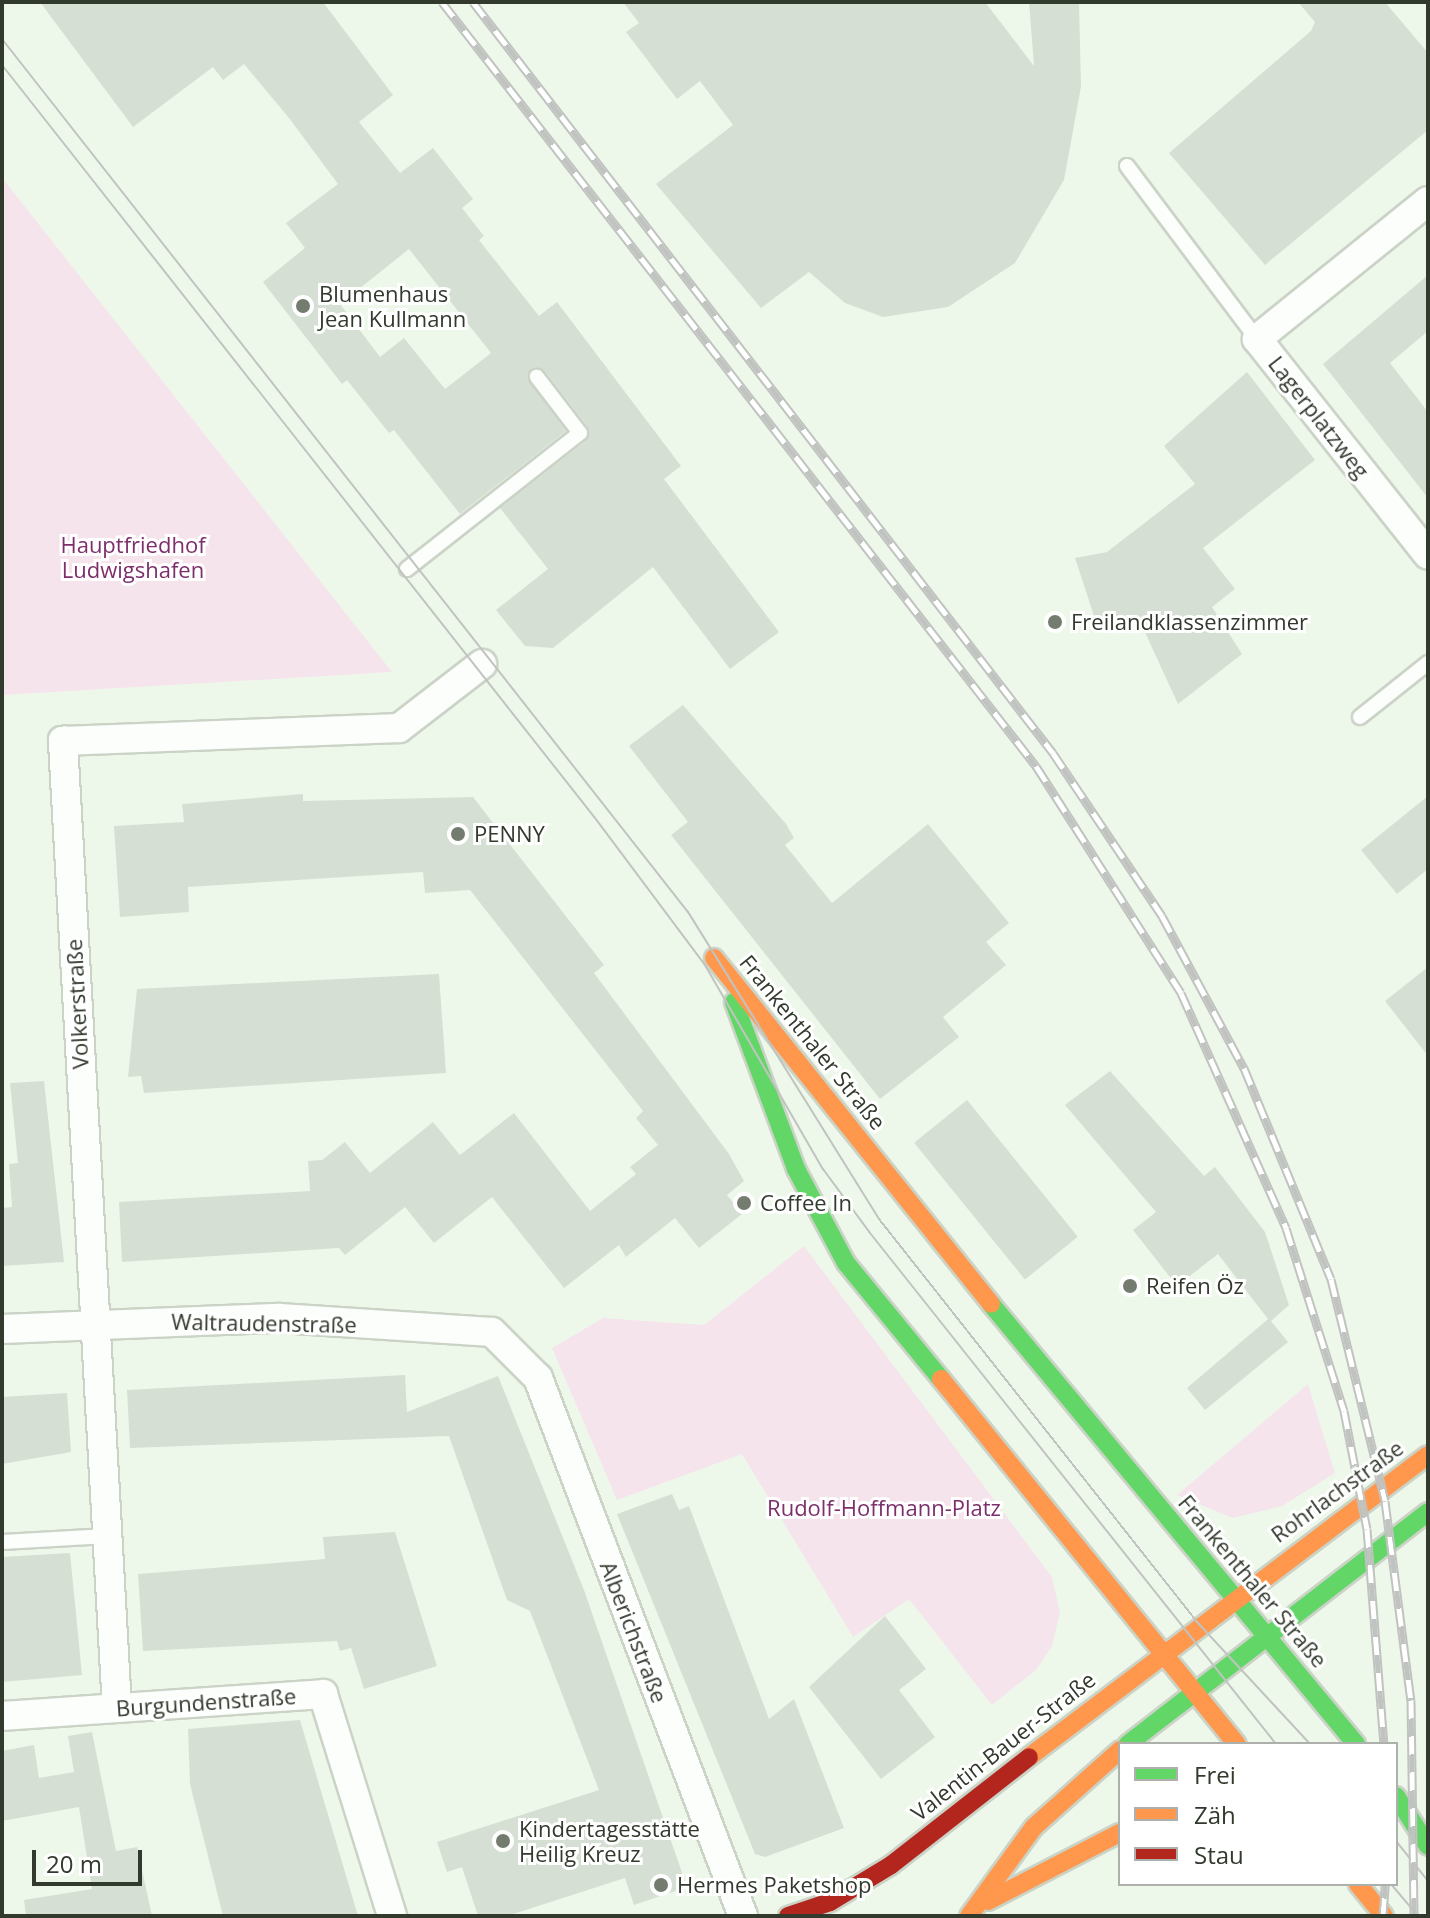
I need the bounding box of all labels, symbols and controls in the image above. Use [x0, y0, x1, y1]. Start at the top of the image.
place label: Blumenhaus Jean Kullmann [319, 280, 466, 332]
marker: Blumenhaus Jean Kullmann [294, 297, 312, 315]
street label: Lagerplatzweg [1263, 351, 1375, 483]
park label: Hauptfriedhof Ludwigshafen [60, 531, 206, 582]
place label: Freilandklassenzimmer [1071, 609, 1308, 635]
marker: Freilandklassenzimmer [1046, 613, 1064, 631]
place label: PENNY [474, 821, 545, 847]
marker: PENNY [449, 825, 467, 843]
street label: Volkerstraße [60, 938, 94, 1070]
street label: Frankenthaler Straße [735, 949, 891, 1135]
place label: Coffee In [760, 1190, 852, 1216]
marker: Coffee In [735, 1194, 753, 1212]
place label: Reifen Öz [1146, 1273, 1244, 1299]
marker: Reifen Öz [1121, 1277, 1139, 1295]
street label: Waltraudenstraße [171, 1308, 357, 1338]
street label: Rohrlachstraße [1266, 1434, 1408, 1548]
street label: Frankenthaler Straße [1173, 1489, 1333, 1673]
park label: Rudolf-Hoffmann-Platz [767, 1495, 1001, 1521]
street label: Alberichstraße [595, 1558, 673, 1706]
street label: Valentin-Bauer-Straße [906, 1666, 1100, 1826]
street label: Burgundenstraße [115, 1683, 297, 1721]
legend [1118, 1742, 1398, 1886]
text: Frei [1194, 1758, 1236, 1791]
text: Zäh [1194, 1798, 1236, 1831]
place label: Kindertagesstätte Heilig Kreuz [519, 1815, 700, 1866]
marker: Kindertagesstätte Heilig Kreuz [494, 1832, 512, 1850]
scale bar [36, 1834, 146, 1884]
text: Stau [1194, 1838, 1244, 1871]
text: 20 m [46, 1847, 102, 1880]
place label: Hermes Paketshop [677, 1872, 871, 1898]
marker: Hermes Paketshop [652, 1876, 670, 1894]

